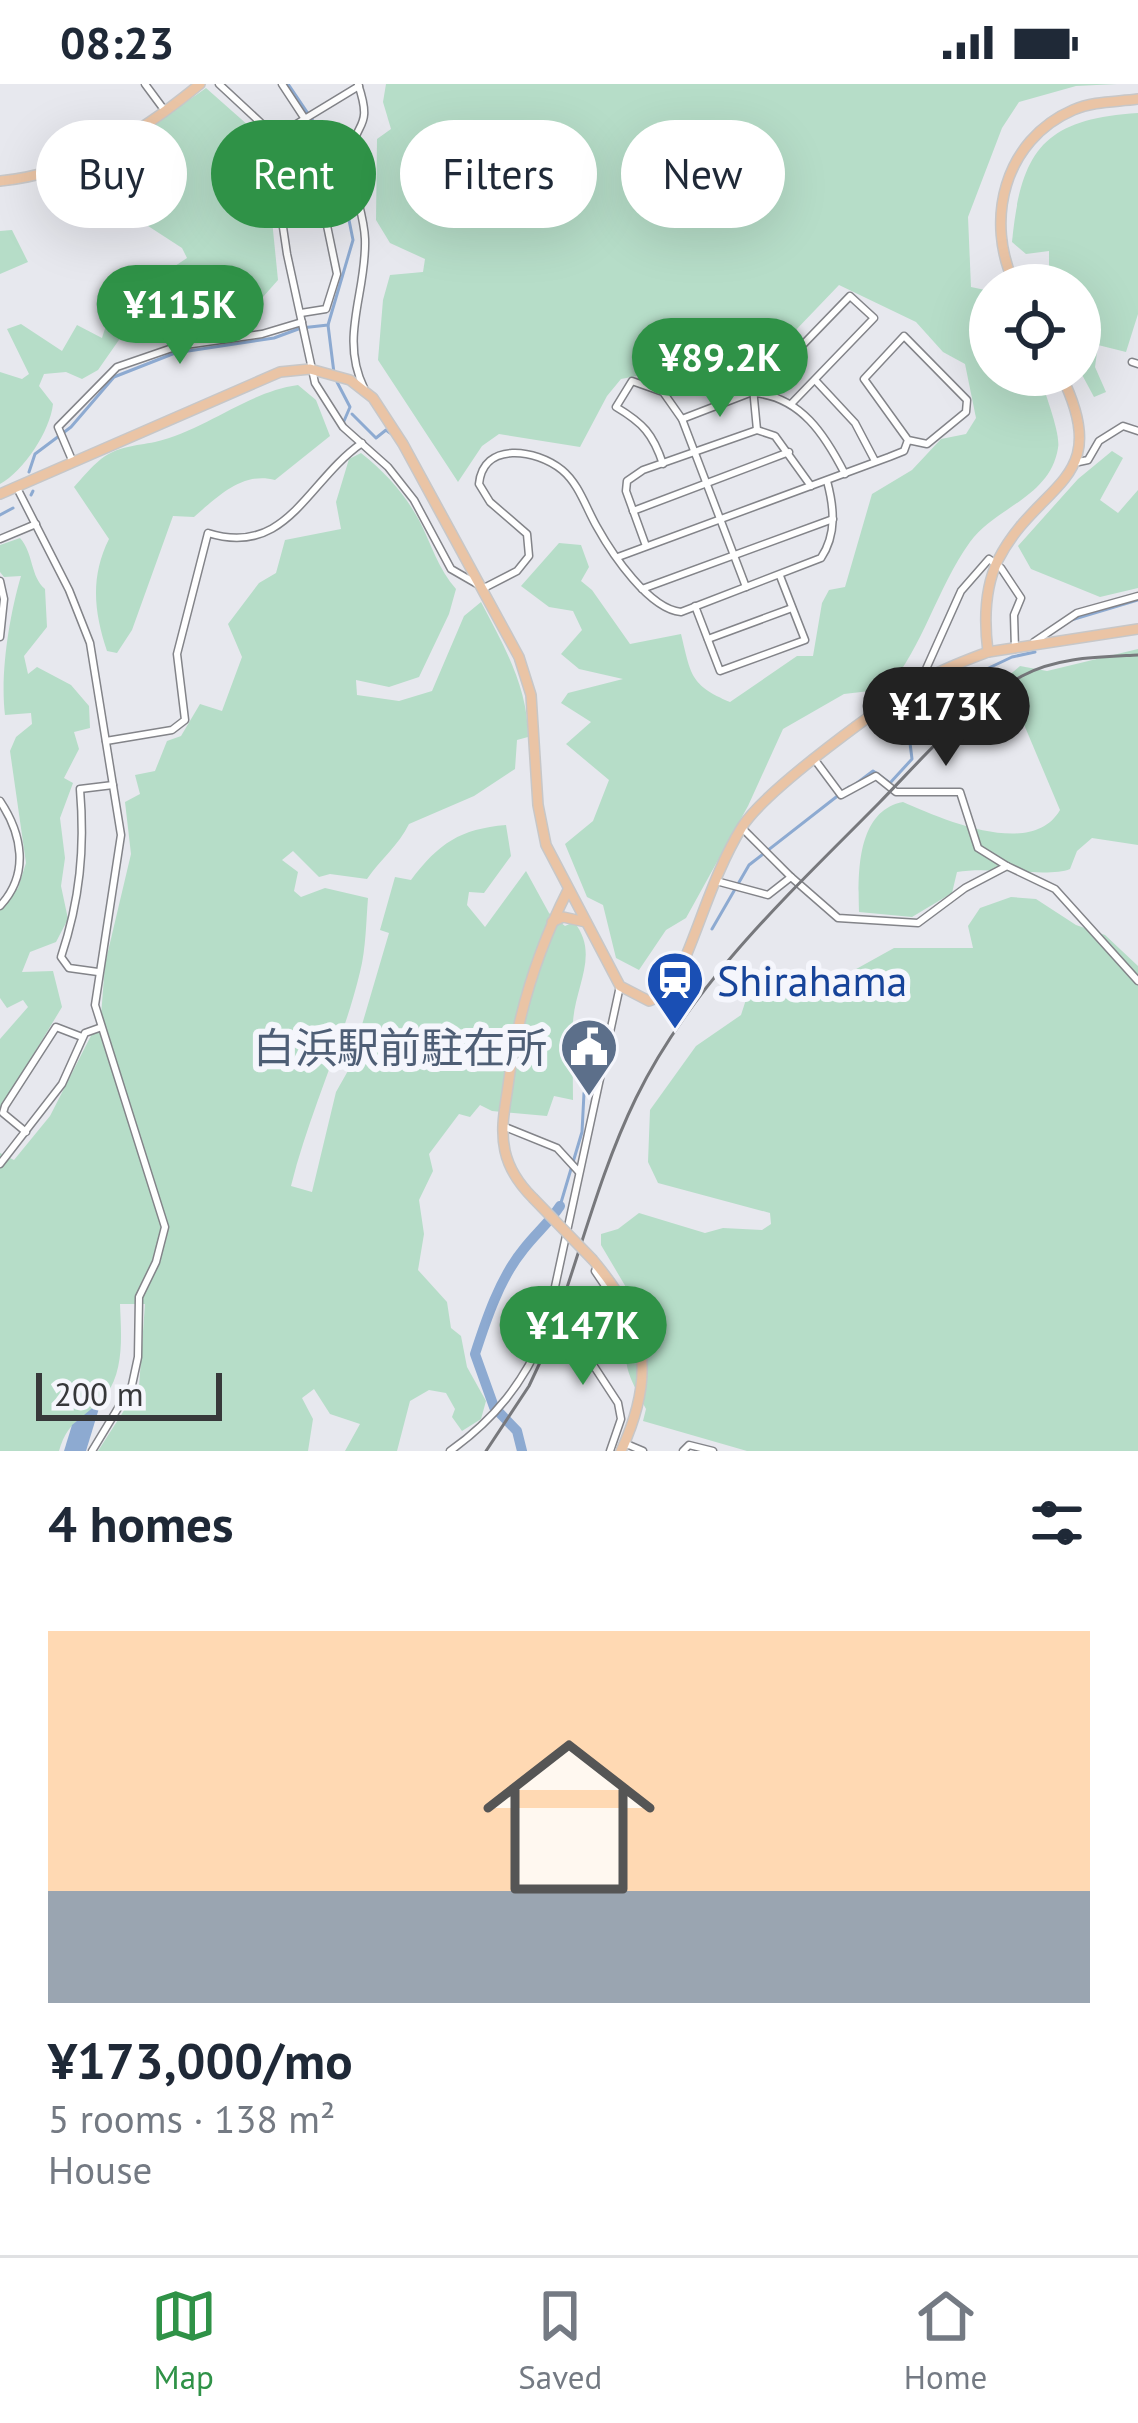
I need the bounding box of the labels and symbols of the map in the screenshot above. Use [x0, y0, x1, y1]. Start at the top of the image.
pin: ¥115K [96, 265, 264, 367]
pin: ¥89.2K [622, 318, 818, 420]
pin: ¥173K [862, 667, 1030, 769]
station icon: Shirahama [644, 949, 706, 1031]
place label: Shirahama [717, 953, 907, 1008]
public building icon: 白浜駅前駐在所 [558, 1016, 620, 1098]
place label: 白浜駅前駐在所 [253, 1020, 547, 1075]
pin: ¥147K [499, 1286, 667, 1388]
scale bar [36, 1367, 222, 1420]

